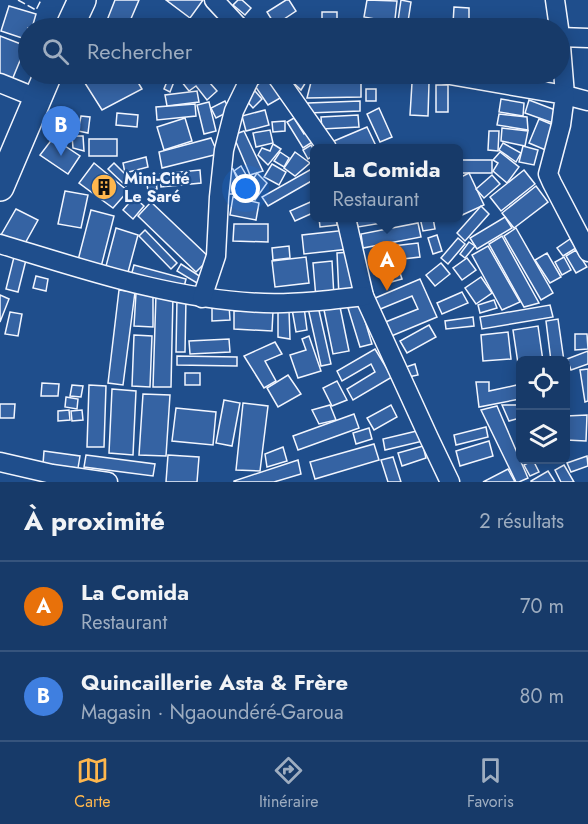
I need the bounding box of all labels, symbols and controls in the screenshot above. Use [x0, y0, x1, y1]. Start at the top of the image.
search box [18, 18, 570, 84]
icon: search [39, 35, 72, 68]
text: Rechercher [87, 35, 192, 67]
pin: B [42, 106, 80, 156]
popup [310, 144, 463, 222]
text: La Comida [332, 153, 441, 185]
place label: Mini-Cité Le Saré [124, 167, 190, 208]
building icon: Mini-Cité Le Saré [89, 172, 119, 202]
your location [231, 174, 260, 203]
text: Restaurant [332, 185, 419, 214]
pin: A [368, 242, 406, 291]
map controls [516, 356, 570, 464]
button: locate [516, 356, 570, 410]
button: layers [516, 410, 570, 464]
text: À proximité [24, 502, 165, 540]
text: 2 résultats [479, 507, 564, 536]
text: La Comida [81, 576, 189, 608]
text: A [36, 592, 51, 621]
text: 70 m [520, 592, 564, 621]
text: Restaurant [81, 608, 167, 637]
text: Quincaillerie Asta & Frère [81, 666, 348, 698]
text: B [37, 682, 50, 711]
text: 80 m [519, 682, 564, 711]
text: Magasin · Ngaoundéré-Garoua [81, 698, 344, 727]
tab: Carte [74, 754, 110, 813]
tab: Itinéraire [259, 754, 318, 813]
tab: Favoris [467, 754, 514, 813]

